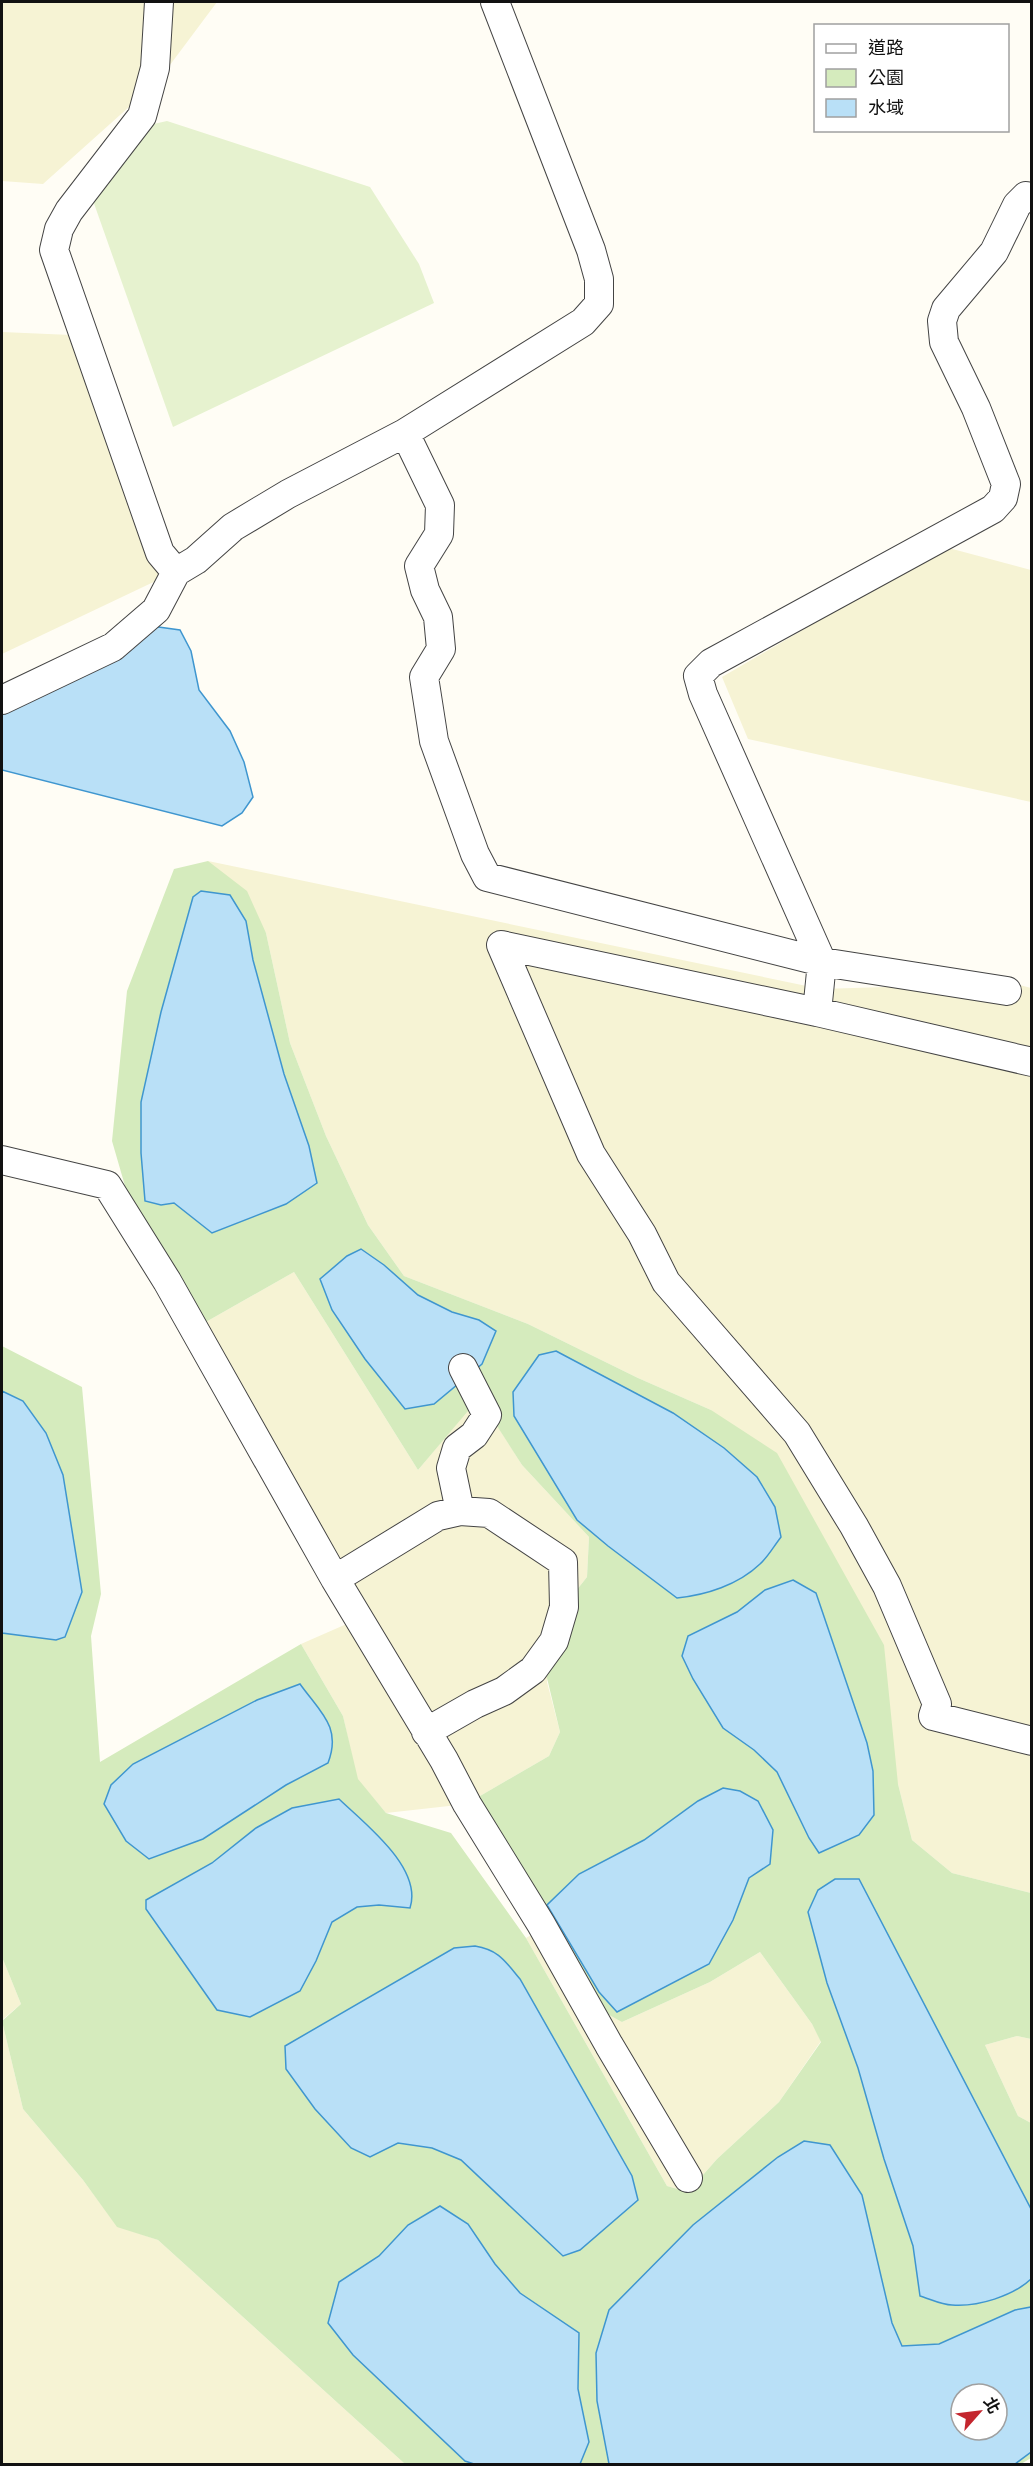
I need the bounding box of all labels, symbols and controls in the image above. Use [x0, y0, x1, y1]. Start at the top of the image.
legend [814, 24, 1009, 132]
text: 道路 [868, 37, 904, 59]
text: 公園 [868, 67, 904, 89]
text: 水域 [868, 97, 904, 119]
north arrow [949, 2382, 1009, 2442]
text: 北 [980, 2394, 1004, 2417]

